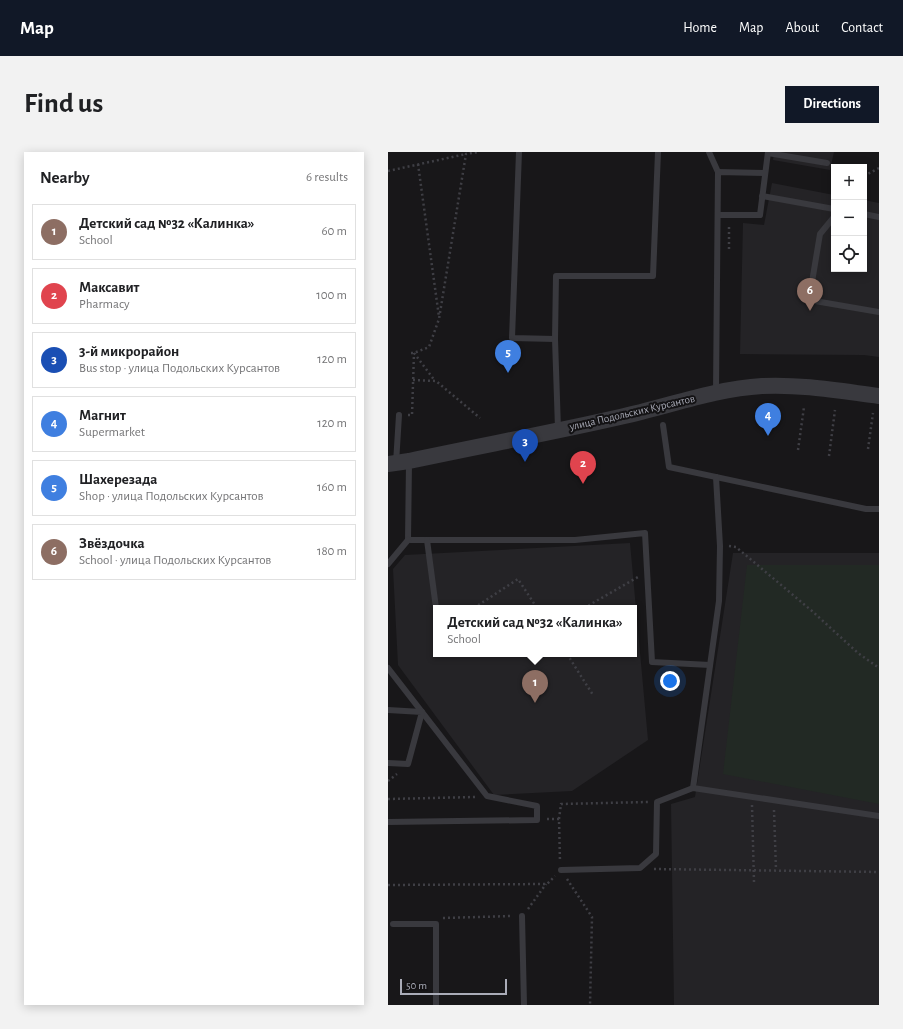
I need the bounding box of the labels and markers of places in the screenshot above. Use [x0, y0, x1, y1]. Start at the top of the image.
pin: 6 [797, 278, 823, 311]
pin: 5 [495, 340, 521, 373]
pin: 4 [755, 403, 781, 436]
pin: 3 [512, 429, 538, 462]
pin: 2 [570, 451, 596, 484]
pin: 1 [522, 670, 548, 703]

